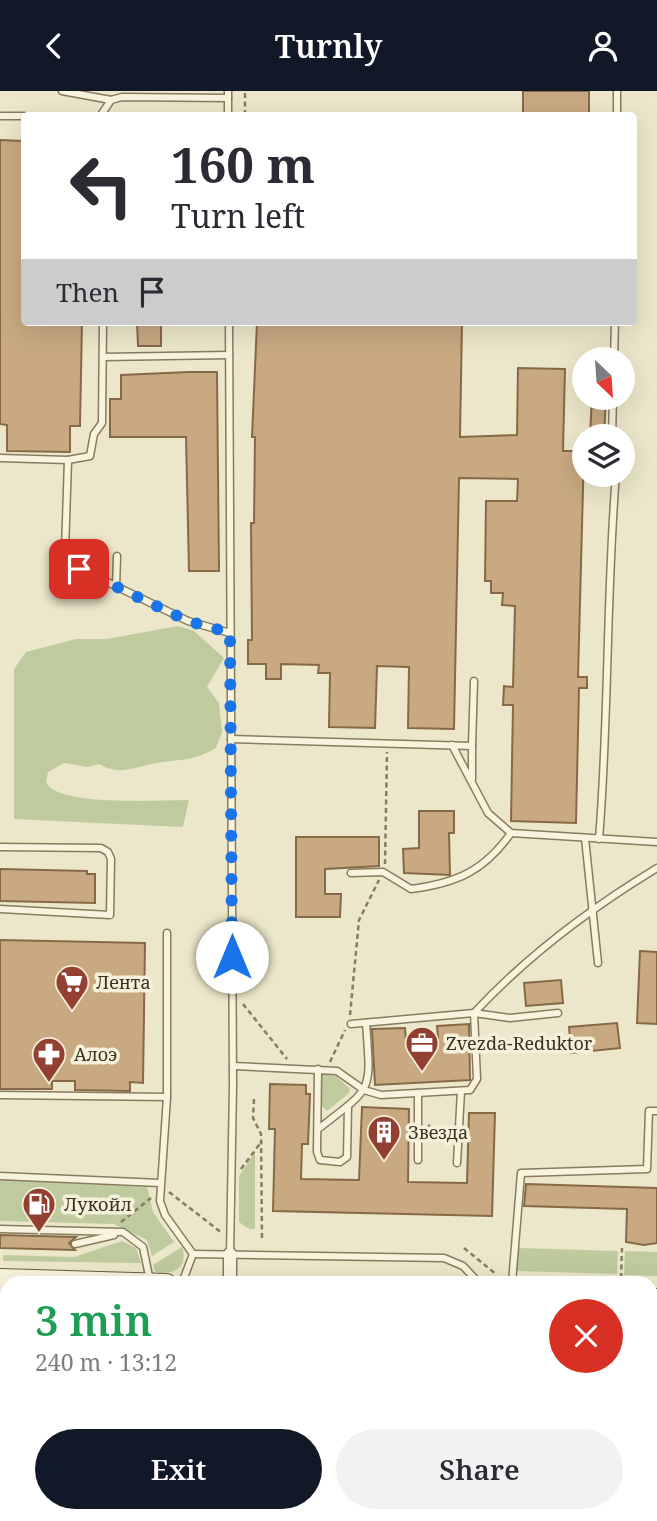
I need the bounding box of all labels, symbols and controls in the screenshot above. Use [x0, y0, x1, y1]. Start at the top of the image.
text: Turnly [275, 24, 382, 67]
icon: back [35, 27, 73, 65]
icon: person [584, 27, 622, 65]
text: 160 m [171, 131, 315, 197]
icon: left [56, 140, 147, 231]
text: Turn left [171, 194, 305, 237]
icon: arrive [133, 273, 171, 311]
text: Then [56, 274, 119, 310]
north arrow [572, 347, 635, 409]
map controls [572, 347, 635, 487]
button: layers [572, 424, 635, 487]
pin [49, 539, 109, 599]
icon: arrive [60, 550, 98, 588]
position arrow [195, 920, 269, 994]
supermarket icon: Лента [53, 963, 91, 1012]
place label: Лента [96, 970, 151, 994]
office icon: Zvezda-Reduktor [403, 1024, 441, 1073]
place label: Zvezda-Reduktor [446, 1031, 593, 1055]
pharmacy icon: Алоэ [30, 1035, 68, 1084]
place label: Алоэ [74, 1042, 117, 1066]
building icon: Звезда [365, 1113, 403, 1162]
place label: Звезда [408, 1120, 468, 1144]
fuel station icon: Лукойл [20, 1185, 58, 1234]
place label: Лукойл [64, 1192, 132, 1216]
text: 3 min [35, 1291, 152, 1348]
button: close [549, 1299, 623, 1373]
text: 240 m · 13:12 [35, 1346, 177, 1378]
button: Exit [35, 1429, 322, 1509]
button: Share [336, 1429, 623, 1509]

